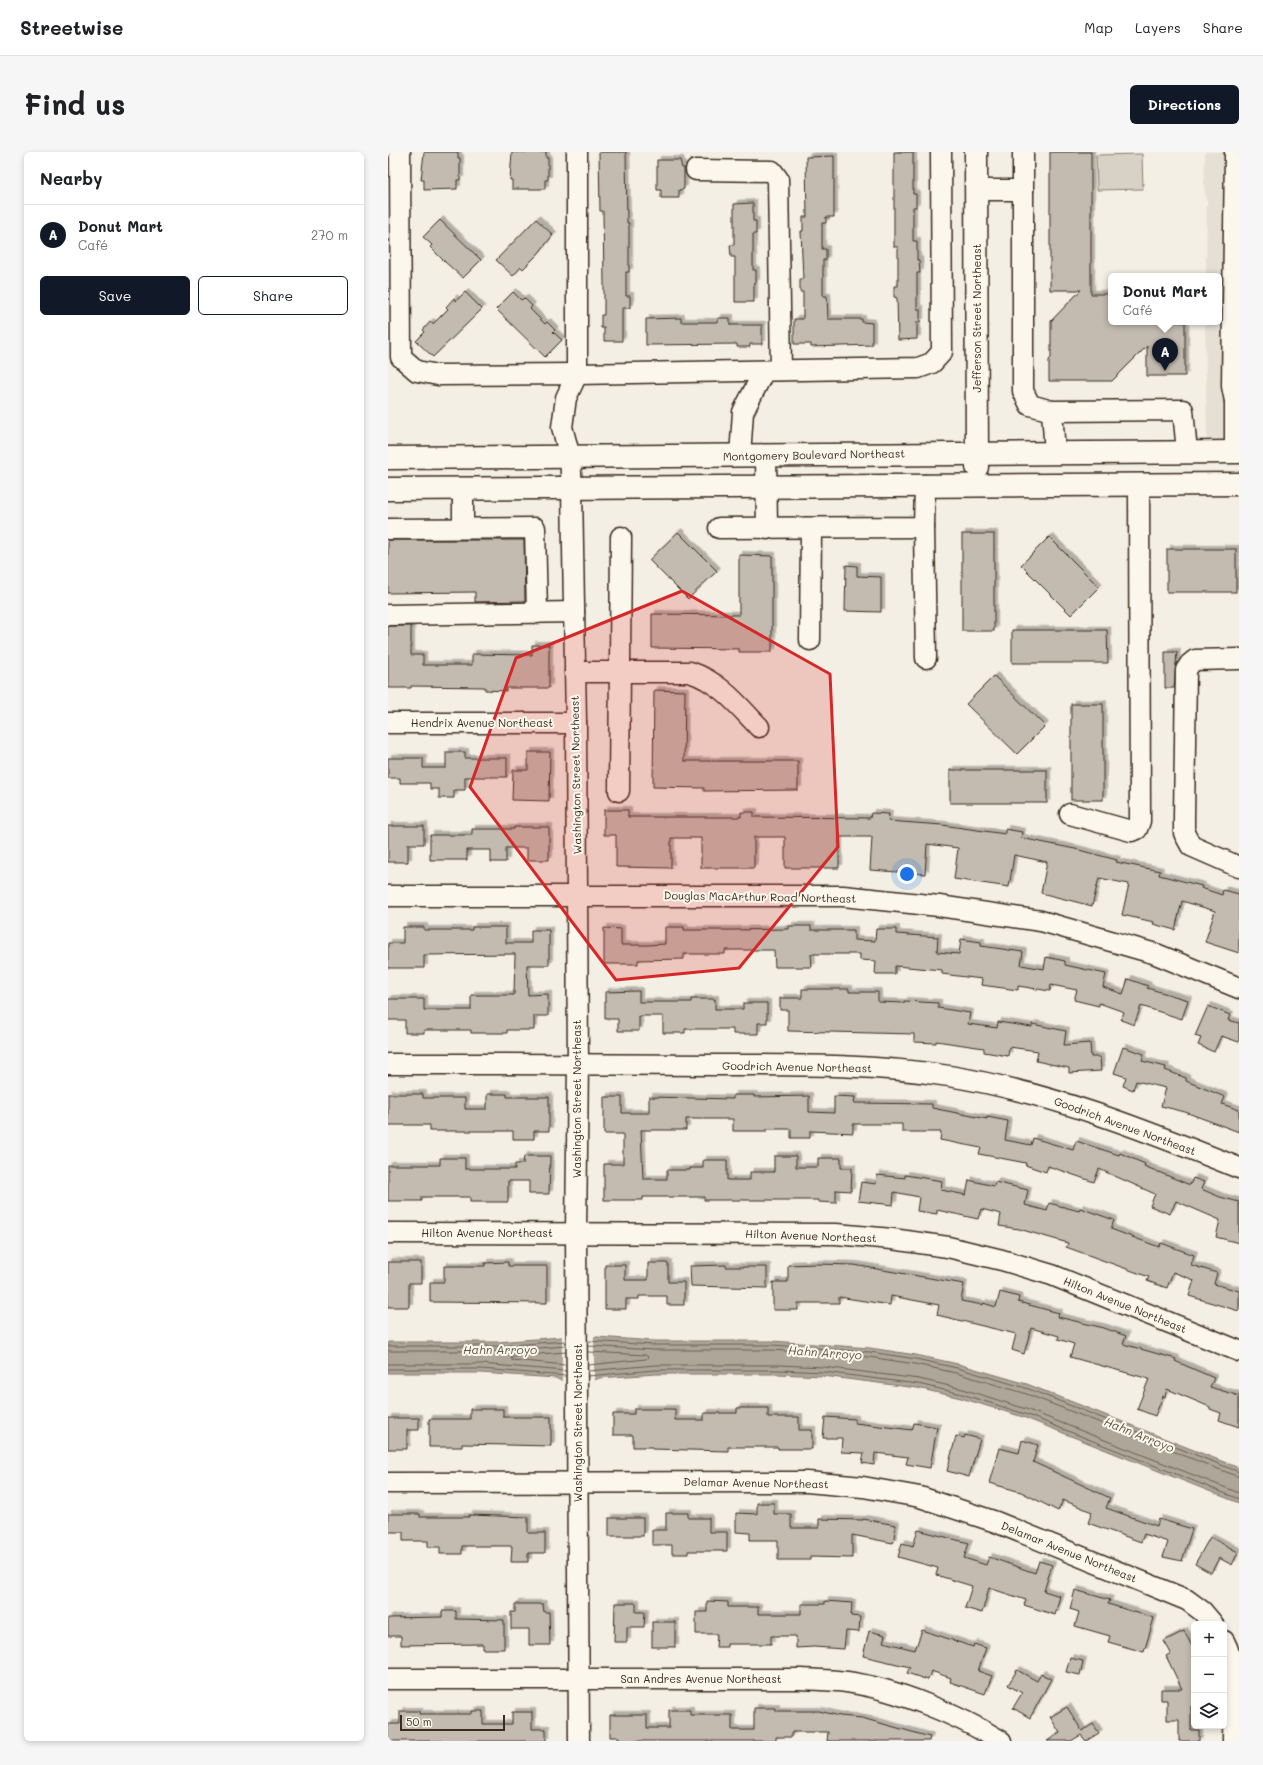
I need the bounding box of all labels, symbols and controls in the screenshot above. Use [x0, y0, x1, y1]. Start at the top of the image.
text: Streetwise [20, 15, 123, 40]
text: Map [1084, 18, 1113, 37]
text: Layers [1135, 18, 1181, 37]
text: Share [1203, 18, 1243, 37]
button: Directions [1130, 85, 1239, 124]
text: Find us [24, 86, 125, 122]
text: Nearby [40, 167, 102, 189]
text: Donut Mart [78, 216, 163, 236]
text: A [48, 226, 58, 243]
text: 270 m [311, 226, 348, 243]
text: Café [78, 236, 108, 253]
street label: Jefferson Street Northeast [969, 243, 984, 392]
popup [1108, 273, 1222, 325]
button: Save [40, 276, 190, 315]
button: Share [198, 276, 348, 315]
text: Donut Mart [1123, 281, 1207, 301]
text: Café [1123, 301, 1152, 318]
pin: A [1152, 338, 1178, 371]
street label: Montgomery Boulevard Northeast [723, 445, 905, 464]
street label: Washington Street Northeast [567, 695, 584, 854]
street label: Hendrix Avenue Northeast [411, 715, 553, 730]
your location [897, 864, 917, 884]
street label: Douglas MacArthur Road Northeast [664, 887, 856, 906]
street label: Washington Street Northeast [569, 1020, 584, 1178]
street label: Goodrich Avenue Northeast [722, 1058, 872, 1075]
street label: Goodrich Avenue Northeast [1052, 1093, 1198, 1158]
street label: Hilton Avenue Northeast [421, 1225, 553, 1240]
street label: Hilton Avenue Northeast [745, 1226, 877, 1245]
street label: Hilton Avenue Northeast [1061, 1273, 1189, 1336]
water label: Hahn Arroyo [463, 1341, 537, 1357]
water label: Hahn Arroyo [788, 1341, 863, 1363]
street label: Washington Street Northeast [570, 1344, 585, 1502]
water label: Hahn Arroyo [1102, 1413, 1177, 1455]
street label: Delamar Avenue Northeast [683, 1474, 829, 1491]
street label: Delamar Avenue Northeast [999, 1517, 1139, 1586]
map controls [1191, 1621, 1227, 1729]
button: + [1191, 1621, 1227, 1657]
button: − [1191, 1657, 1227, 1693]
street label: San Andres Avenue Northeast [620, 1671, 782, 1686]
button: layers [1191, 1693, 1227, 1729]
scale bar [400, 1713, 505, 1732]
text: 50 m [406, 1714, 432, 1729]

